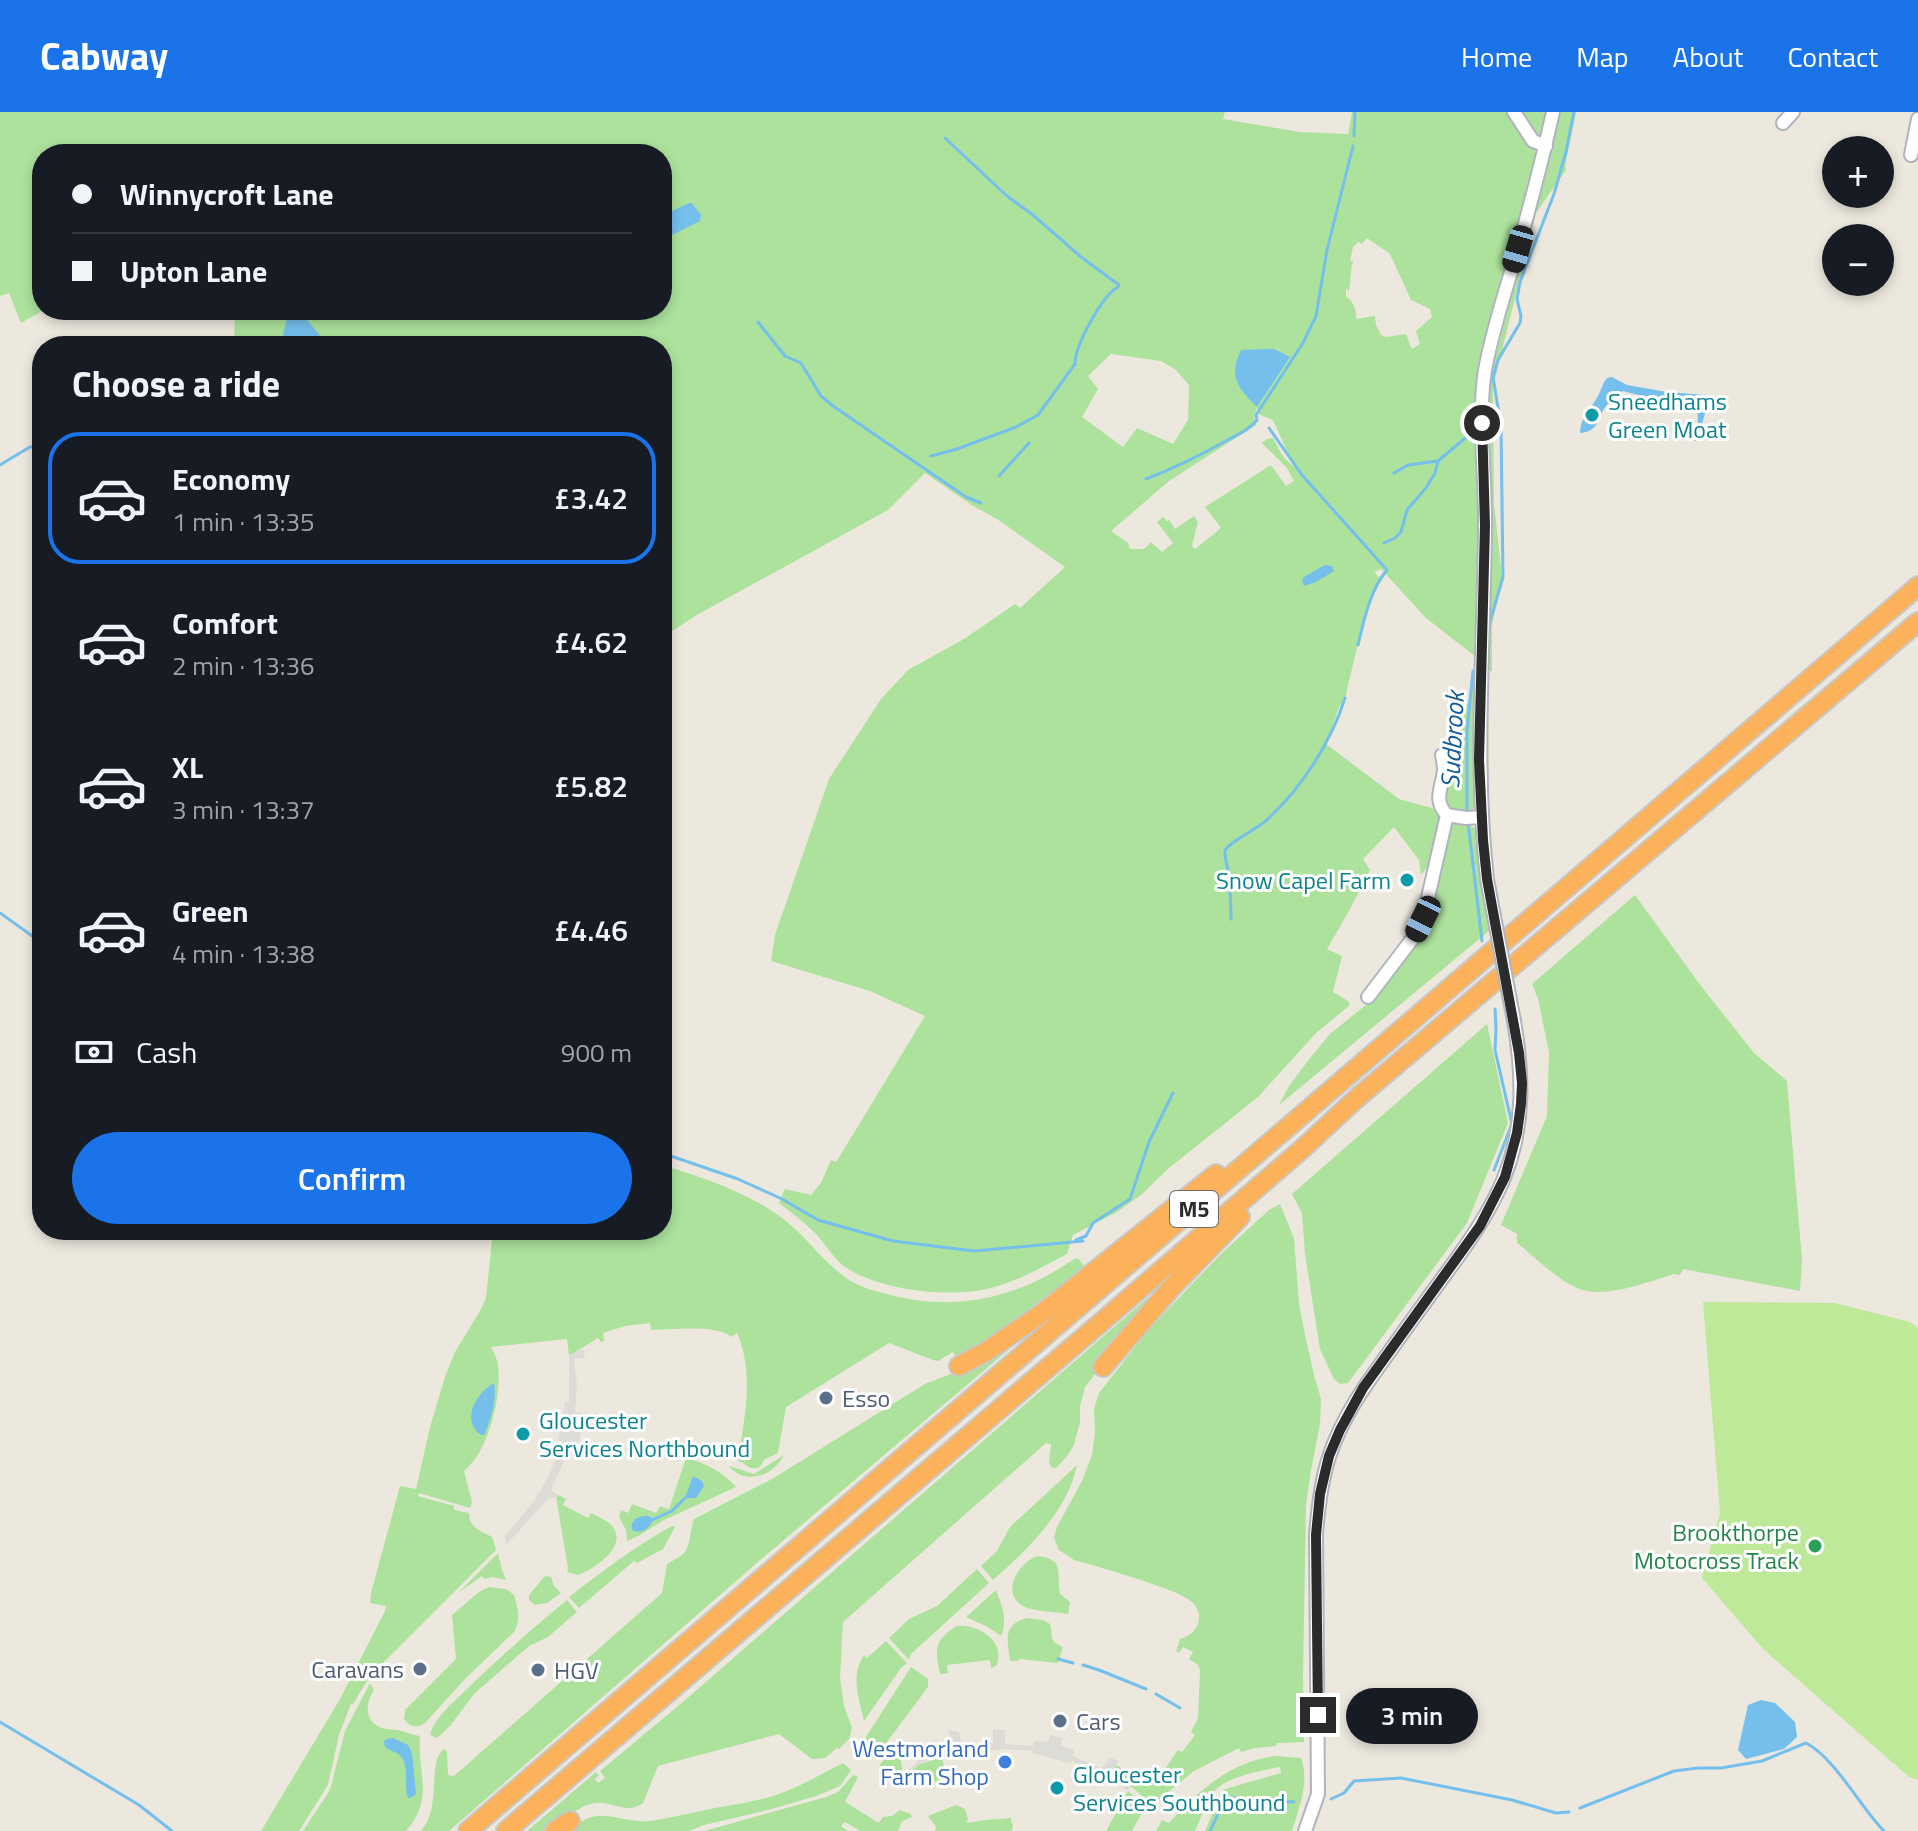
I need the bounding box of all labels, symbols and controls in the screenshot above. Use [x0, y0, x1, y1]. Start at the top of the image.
text: Cabway [40, 27, 168, 85]
text: Home [1461, 35, 1532, 78]
text: Map [1576, 35, 1629, 78]
text: About [1673, 35, 1743, 78]
text: Contact [1787, 35, 1878, 78]
map controls [1822, 136, 1894, 296]
button: + [1822, 136, 1894, 208]
text: Winnycroft Lane [120, 171, 334, 217]
car [1500, 223, 1536, 275]
button: − [1822, 224, 1894, 296]
text: Upton Lane [120, 248, 267, 294]
text: Choose a ride [72, 356, 280, 411]
place label: Sneedhams Green Moat [1608, 383, 1727, 447]
route start [1464, 405, 1500, 441]
marker: Sneedhams Green Moat [1583, 406, 1601, 424]
text: Economy [172, 456, 290, 502]
icon: car [76, 462, 148, 534]
text: £3.42 [554, 475, 628, 521]
text: 1 min · 13:35 [172, 502, 315, 541]
text: Comfort [172, 600, 278, 646]
icon: car [76, 606, 148, 678]
text: £4.62 [554, 619, 628, 665]
text: 2 min · 13:36 [172, 646, 315, 685]
water label: Sudbrook [1430, 687, 1474, 789]
text: XL [172, 744, 203, 790]
icon: car [76, 750, 148, 822]
text: £5.82 [554, 763, 628, 809]
text: 3 min · 13:37 [172, 790, 315, 829]
place label: Snow Capel Farm [1216, 862, 1391, 898]
marker: Snow Capel Farm [1398, 871, 1416, 889]
text: Green [172, 888, 249, 934]
car [1402, 892, 1444, 946]
icon: car [76, 894, 148, 966]
text: £4.46 [554, 907, 628, 953]
text: 4 min · 13:38 [172, 934, 315, 973]
text: Cash [136, 1029, 197, 1075]
icon: cash [72, 1030, 116, 1074]
text: 900 m [561, 1033, 632, 1072]
button: Confirm [72, 1132, 632, 1224]
road number: M5 [1170, 1191, 1218, 1227]
place label: Esso [842, 1380, 890, 1416]
marker: Esso [817, 1389, 835, 1407]
place label: Gloucester Services Northbound [539, 1402, 750, 1466]
marker: Gloucester Services Northbound [514, 1425, 532, 1443]
place label: Brookthorpe Motocross Track [1634, 1514, 1799, 1578]
marker: Brookthorpe Motocross Track [1806, 1537, 1824, 1555]
place label: Caravans [311, 1651, 404, 1687]
place label: HGV [554, 1652, 599, 1688]
marker: Caravans [411, 1660, 429, 1678]
marker: HGV [529, 1661, 547, 1679]
callout: 3 min [1346, 1687, 1478, 1743]
text: 3 min [1381, 1696, 1443, 1735]
route end [1300, 1697, 1336, 1733]
place label: Cars [1076, 1703, 1121, 1739]
marker: Cars [1051, 1712, 1069, 1730]
place label: Westmorland Farm Shop [852, 1730, 989, 1794]
marker: Westmorland Farm Shop [996, 1753, 1014, 1771]
place label: Gloucester Services Southbound [1073, 1756, 1285, 1820]
marker: Gloucester Services Southbound [1048, 1779, 1066, 1797]

